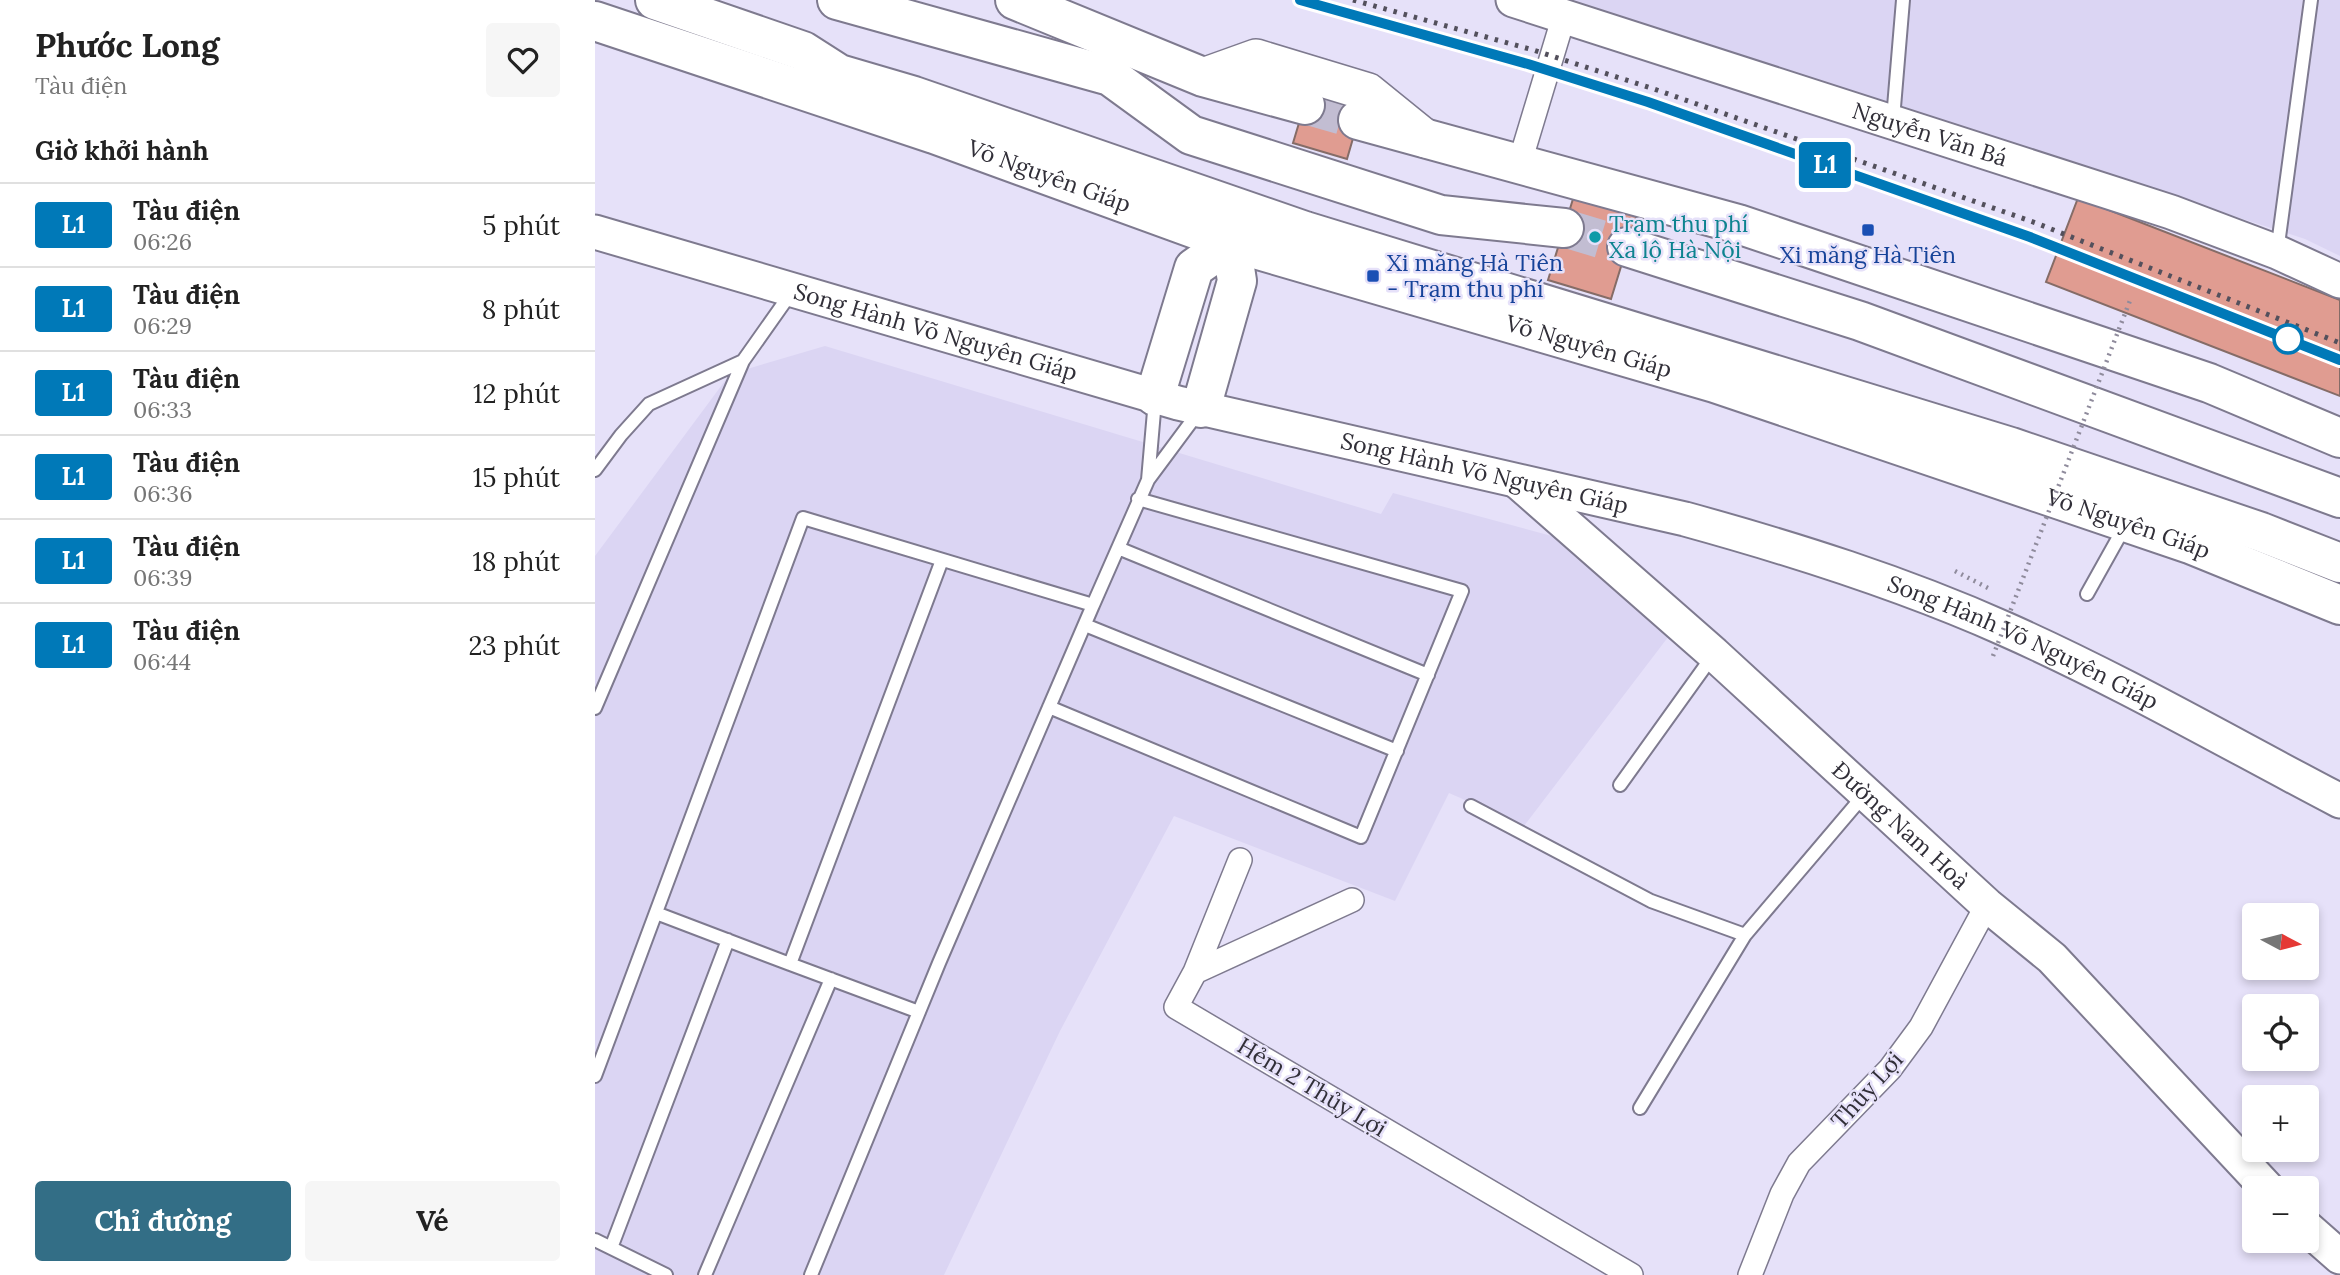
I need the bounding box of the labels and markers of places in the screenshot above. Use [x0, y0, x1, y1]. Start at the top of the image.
place label: Trạm thu phí Xa lộ Hà Nội [1609, 209, 1748, 264]
marker: Xi măng Hà Tiên [1860, 222, 1876, 238]
marker: Trạm thu phí Xa lộ Hà Nội [1587, 229, 1603, 245]
place label: Xi măng Hà Tiên [1780, 240, 1956, 269]
place label: Xi măng Hà Tiên - Trạm thu phí [1387, 248, 1563, 303]
marker: Xi măng Hà Tiên - Trạm thu phí [1365, 268, 1381, 284]
unlabelled marker [2273, 324, 2303, 354]

